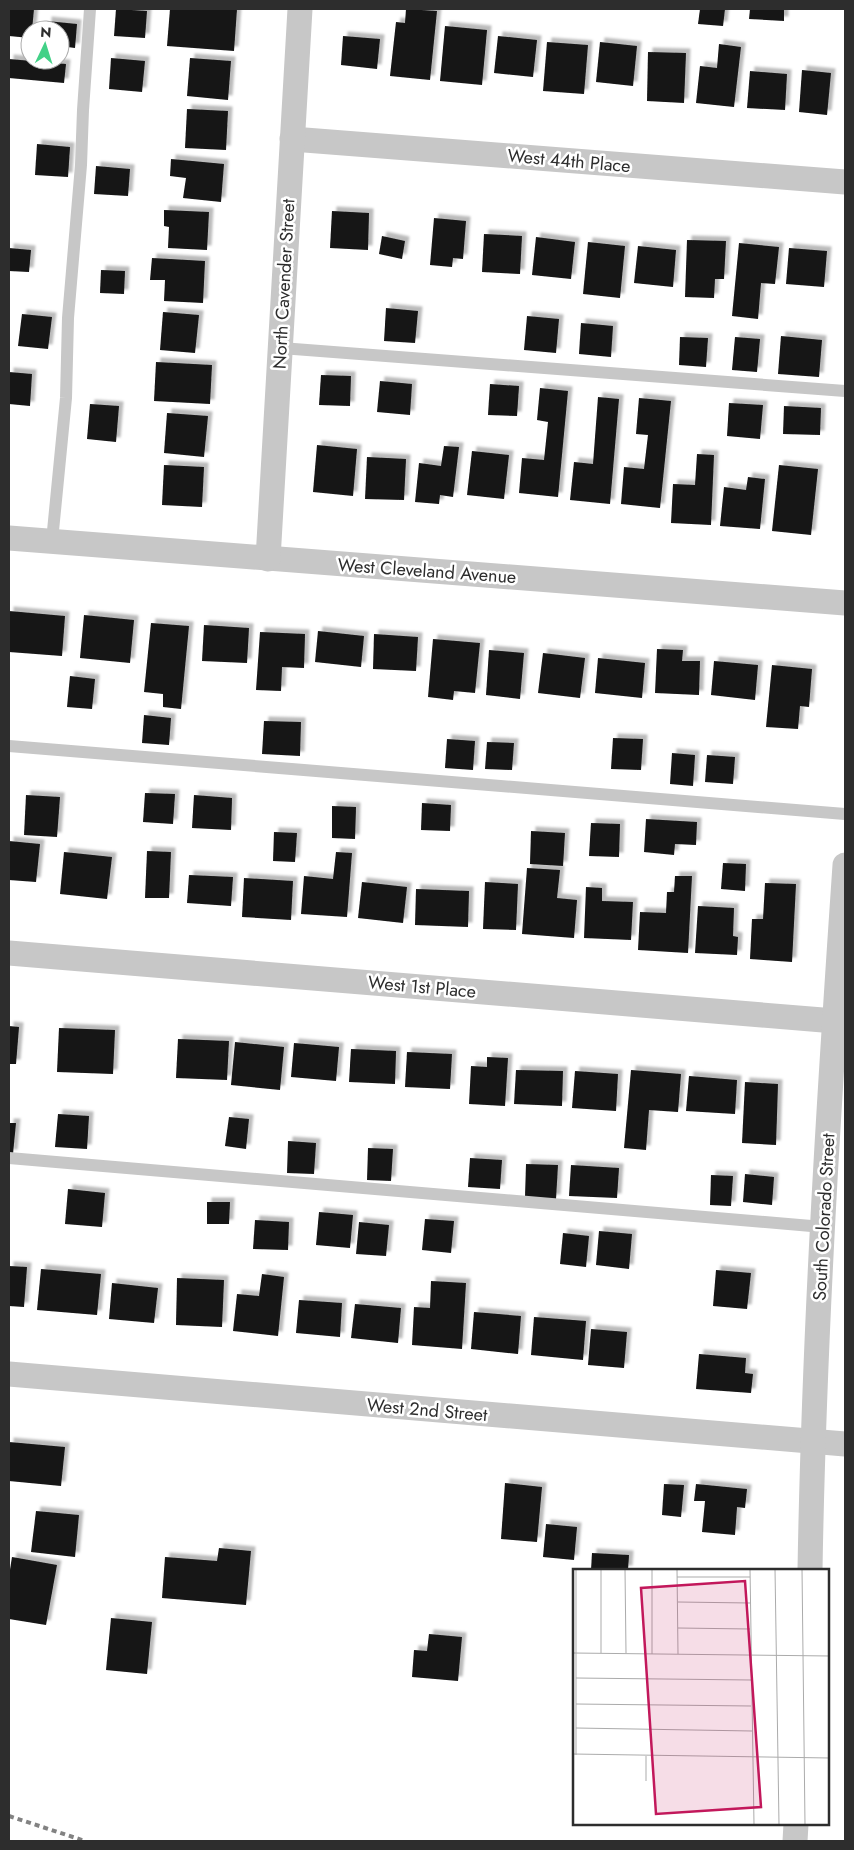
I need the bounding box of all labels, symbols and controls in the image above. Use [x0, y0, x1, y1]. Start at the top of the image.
north arrow [20, 20, 70, 70]
text: N [40, 22, 52, 42]
street label: West 44th Place [506, 143, 632, 179]
street label: North Cavender Street [267, 198, 301, 370]
street label: West Cleveland Avenue [337, 552, 517, 590]
street label: West 1st Place [367, 969, 477, 1005]
street label: South Colorado Street [807, 1132, 841, 1301]
street label: West 2nd Street [366, 1392, 489, 1428]
inset map [573, 1569, 829, 1825]

